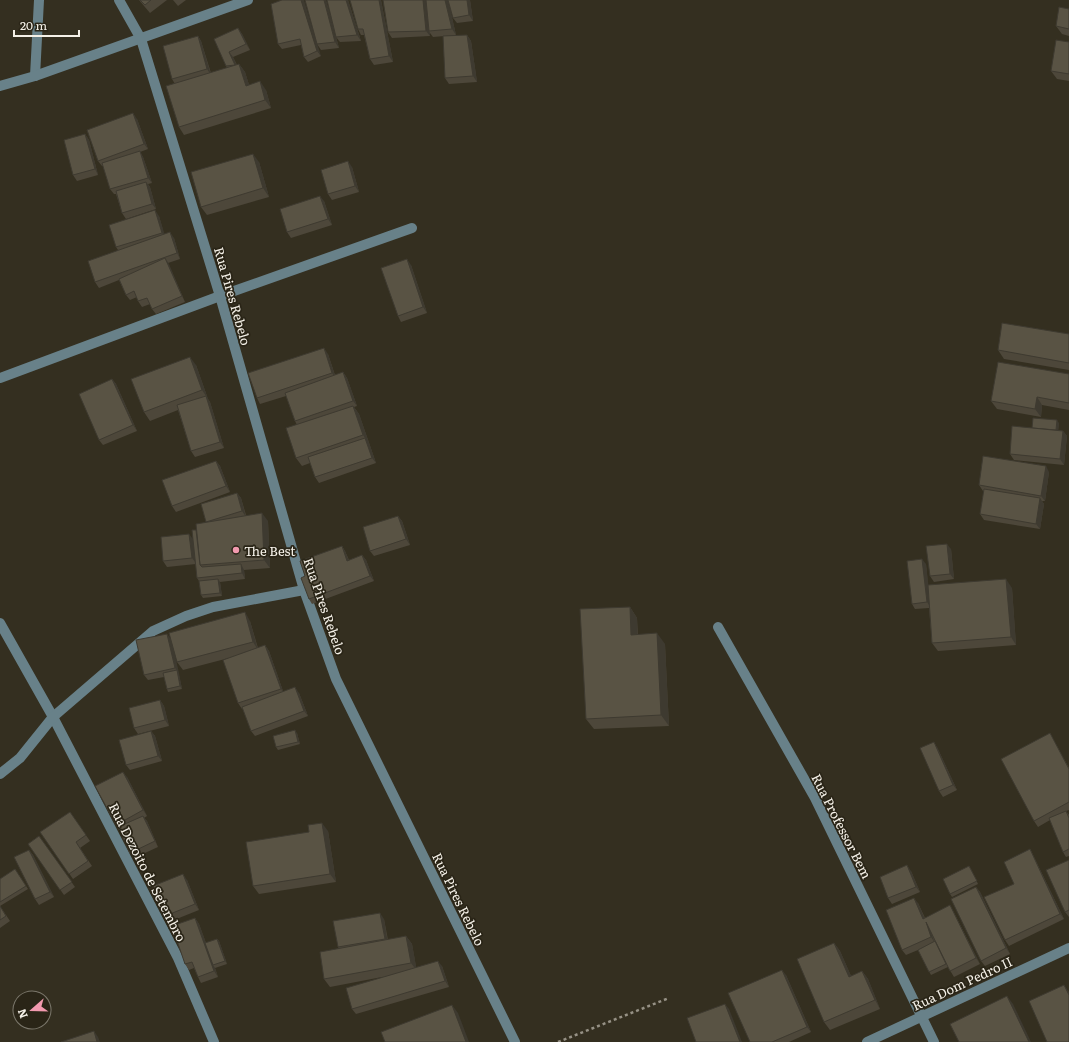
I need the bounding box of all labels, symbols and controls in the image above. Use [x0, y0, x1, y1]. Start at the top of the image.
scale bar [14, 12, 79, 38]
text: 20 m [20, 16, 47, 34]
street label: Rua Pires Rebelo [210, 245, 256, 348]
place label: The Best [244, 541, 296, 560]
marker: The Best [231, 545, 241, 555]
street label: Rua Pires Rebelo [299, 555, 351, 657]
street label: Rua Professor Bem [807, 770, 877, 882]
street label: Rua Dezoito de Setembro [105, 799, 191, 945]
street label: Rua Pires Rebelo [428, 849, 490, 949]
street label: Rua Dom Pedro II [909, 951, 1015, 1015]
north arrow [12, 990, 52, 1030]
text: N [13, 1007, 31, 1021]

